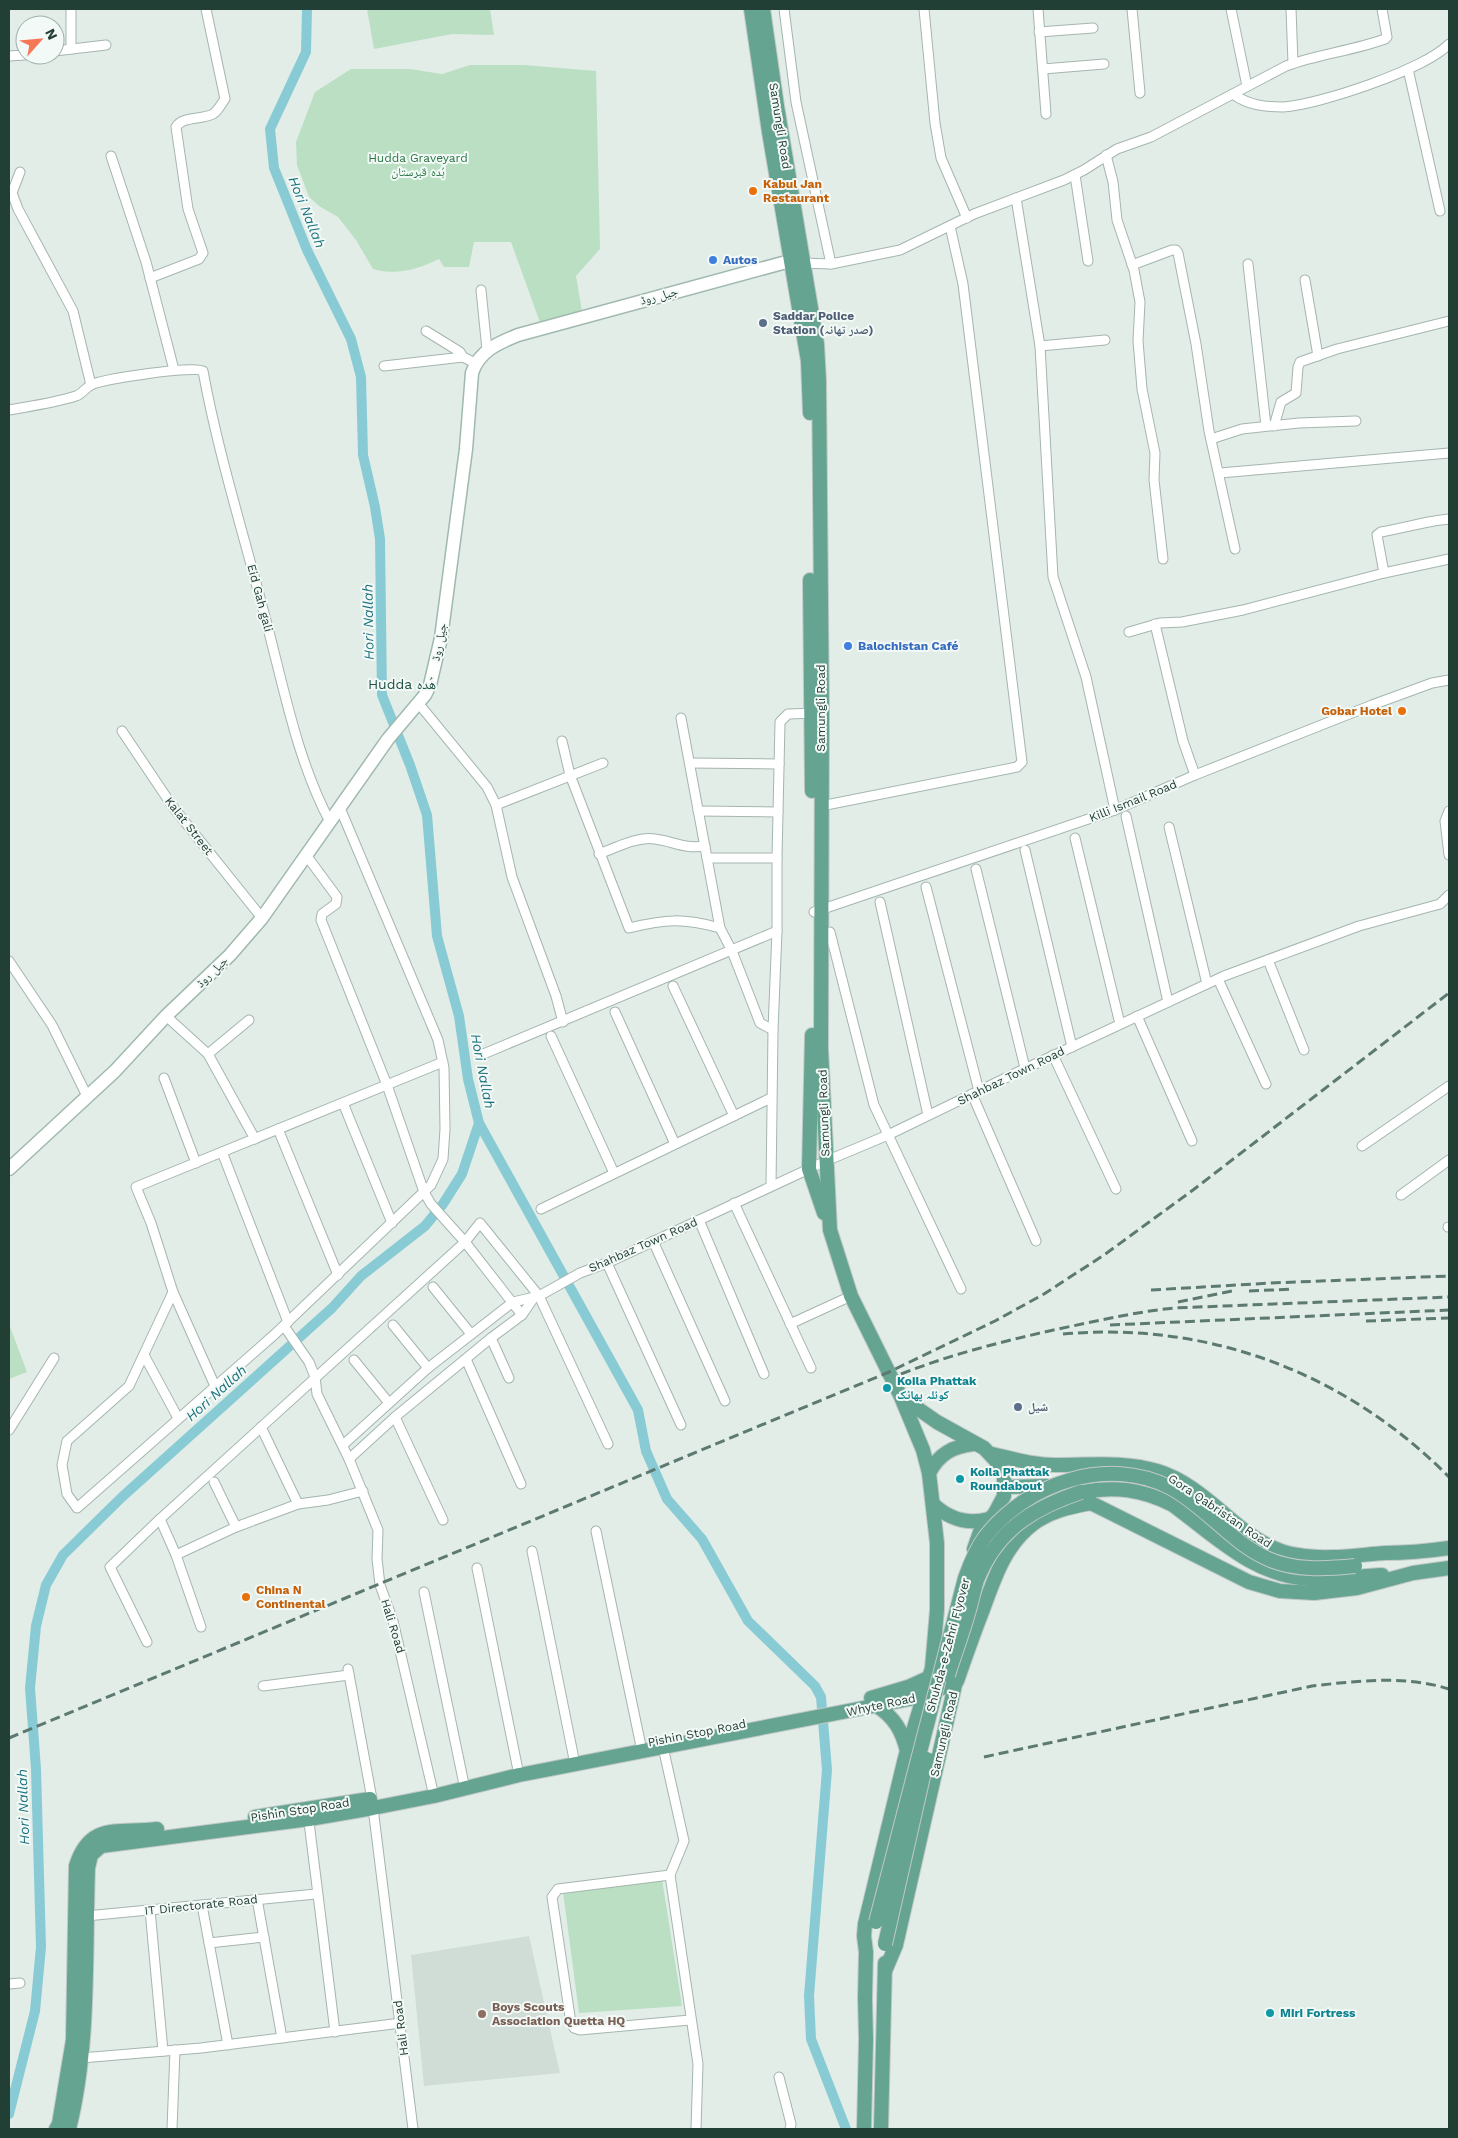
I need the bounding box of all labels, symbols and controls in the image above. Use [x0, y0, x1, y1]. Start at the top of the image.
north arrow [15, 15, 65, 65]
text: N [42, 26, 61, 42]
street label: Samungli Road [766, 82, 794, 170]
park label: Hudda Graveyard ہُدہ قبرستان [368, 151, 468, 179]
water label: Hori Nallah [285, 174, 329, 250]
place label: Kabul Jan Restaurant [763, 177, 830, 205]
marker: Kabul Jan Restaurant [747, 185, 759, 197]
place label: Autos [723, 253, 758, 267]
marker: Autos [707, 254, 719, 266]
street label: جیل روڈ [639, 284, 680, 308]
place label: Saddar Police Station (صدر تھانہ) [773, 309, 874, 337]
marker: Saddar Police Station (صدر تھانہ) [757, 317, 769, 329]
street label: Eid Gah gali [244, 563, 276, 633]
water label: Hori Nallah [359, 584, 377, 660]
street label: جیل روڈ [428, 621, 450, 662]
place label: Balochistan Café [858, 639, 959, 653]
marker: Balochistan Café [842, 640, 854, 652]
street label: Samungli Road [814, 664, 828, 752]
district label: Hudda ھُدہ [368, 676, 436, 692]
place label: Gobar Hotel [1321, 704, 1392, 718]
marker: Gobar Hotel [1396, 705, 1408, 717]
street label: Killi Ismail Road [1087, 777, 1179, 825]
street label: Kalat Street [162, 794, 216, 858]
street label: جیل روڈ [193, 953, 231, 991]
water label: Hori Nallah [468, 1032, 498, 1110]
street label: Shahbaz Town Road [955, 1044, 1067, 1108]
street label: Samungli Road [815, 1069, 833, 1157]
street label: Shahbaz Town Road [586, 1215, 700, 1275]
water label: Hori Nallah [182, 1362, 250, 1424]
place label: Koila Phattak کوئلہ پھاٹک [897, 1374, 977, 1402]
marker: Koila Phattak کوئلہ پھاٹک [881, 1382, 893, 1394]
place label: شیل [1028, 1400, 1048, 1415]
marker: شیل [1012, 1401, 1024, 1413]
place label: Koila Phattak Roundabout [970, 1465, 1050, 1493]
street label: Gora Qabristan Road [1166, 1471, 1274, 1551]
marker: Koila Phattak Roundabout [954, 1473, 966, 1485]
street label: Shuhda-e-Zehri Flyover [923, 1576, 973, 1714]
place label: China N Continental [256, 1583, 326, 1611]
marker: China N Continental [240, 1591, 252, 1603]
street label: Hali Road [378, 1597, 408, 1655]
street label: Samungli Road [927, 1690, 961, 1778]
street label: Whyte Road [845, 1691, 917, 1719]
street label: Pishin Stop Road [647, 1717, 747, 1749]
water label: Hori Nallah [14, 1769, 32, 1845]
street label: Pishin Stop Road [250, 1795, 350, 1825]
street label: IT Directorate Road [144, 1892, 258, 1918]
street label: Hali Road [391, 1999, 411, 2057]
place label: Boys Scouts Association Quetta HQ [492, 2000, 625, 2028]
place label: Miri Fortress [1280, 2006, 1356, 2020]
marker: Miri Fortress [1264, 2007, 1276, 2019]
marker: Boys Scouts Association Quetta HQ [476, 2008, 488, 2020]

